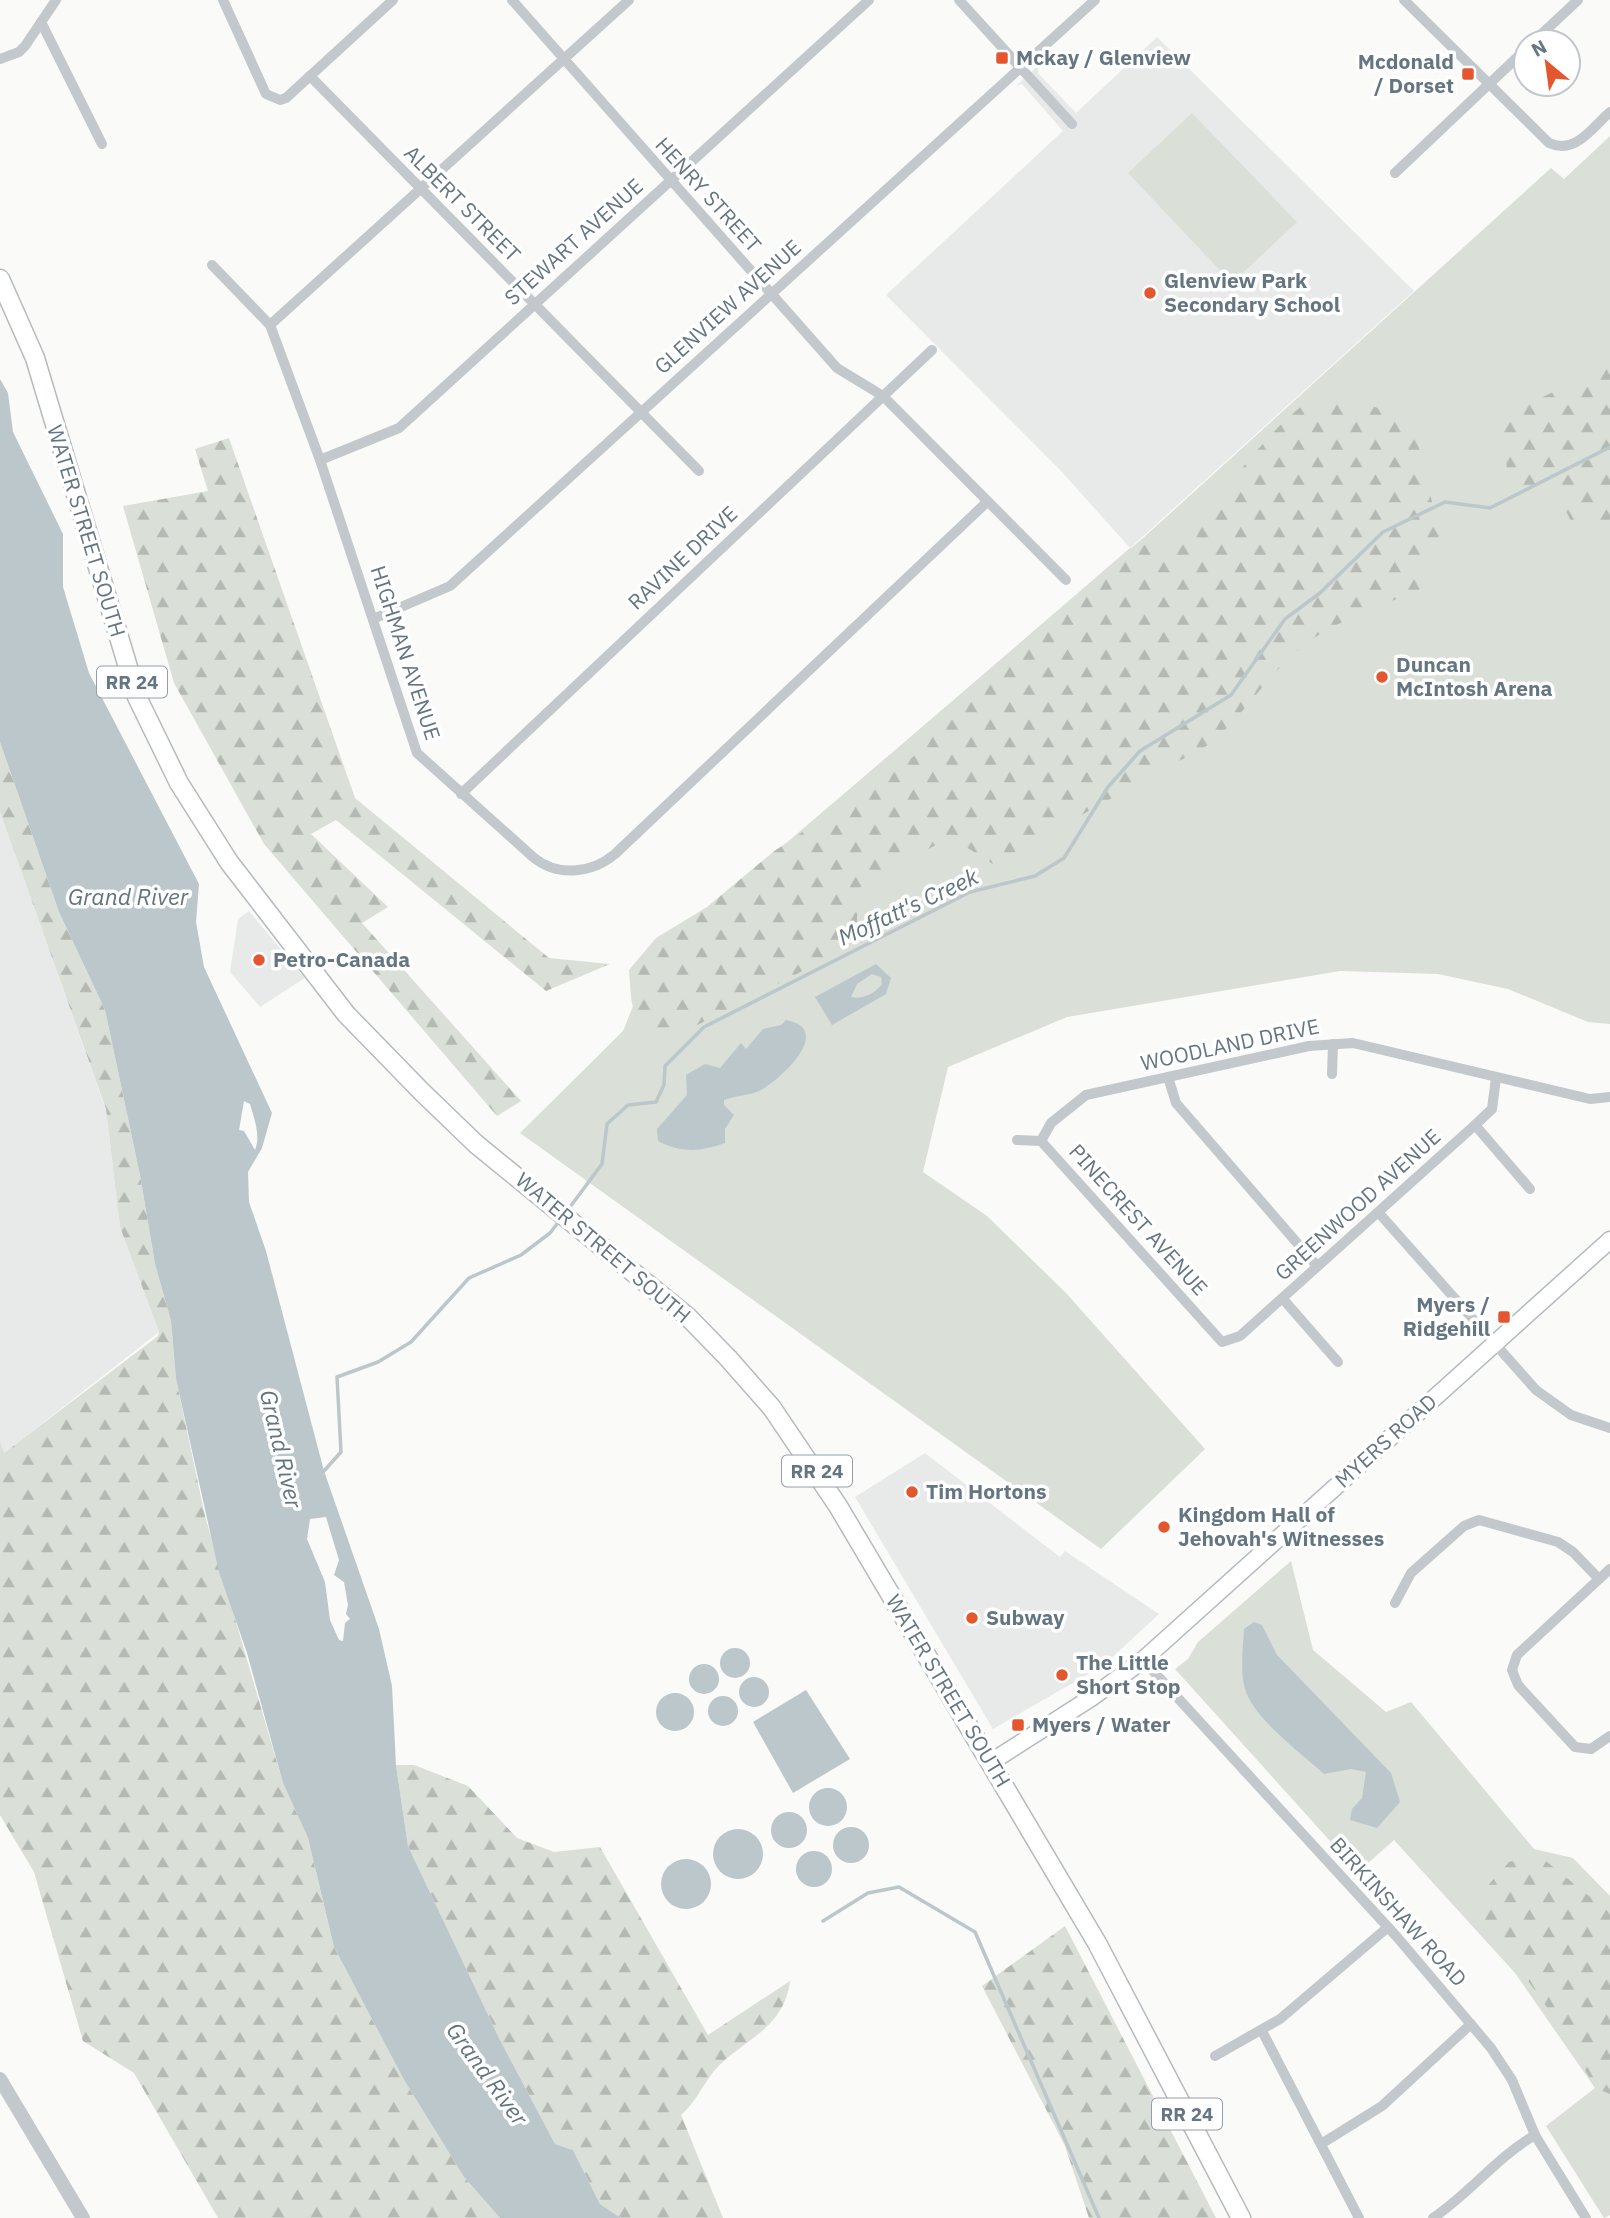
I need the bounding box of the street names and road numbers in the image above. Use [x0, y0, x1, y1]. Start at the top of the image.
street label: HENRY STREET [650, 131, 768, 258]
street label: ALBERT STREET [398, 139, 527, 268]
street label: STEWART AVENUE [498, 172, 649, 311]
street label: GLENVIEW AVENUE [648, 233, 807, 380]
street label: WATER STREET SOUTH [41, 421, 133, 640]
street label: RAVINE DRIVE [621, 499, 743, 615]
street label: HIGHMAN AVENUE [365, 562, 447, 744]
road number: RR 24 [97, 666, 167, 698]
street label: WOODLAND DRIVE [1138, 1011, 1322, 1077]
street label: GREENWOOD AVENUE [1269, 1122, 1446, 1286]
street label: PINECREST AVENUE [1063, 1138, 1214, 1301]
street label: WATER STREET SOUTH [510, 1166, 697, 1329]
street label: MYERS ROAD [1329, 1387, 1442, 1493]
road number: RR 24 [782, 1456, 852, 1486]
street label: WATER STREET SOUTH [880, 1589, 1018, 1792]
street label: BIRKINSHAW ROAD [1324, 1831, 1473, 1992]
road number: RR 24 [1152, 2098, 1222, 2130]

